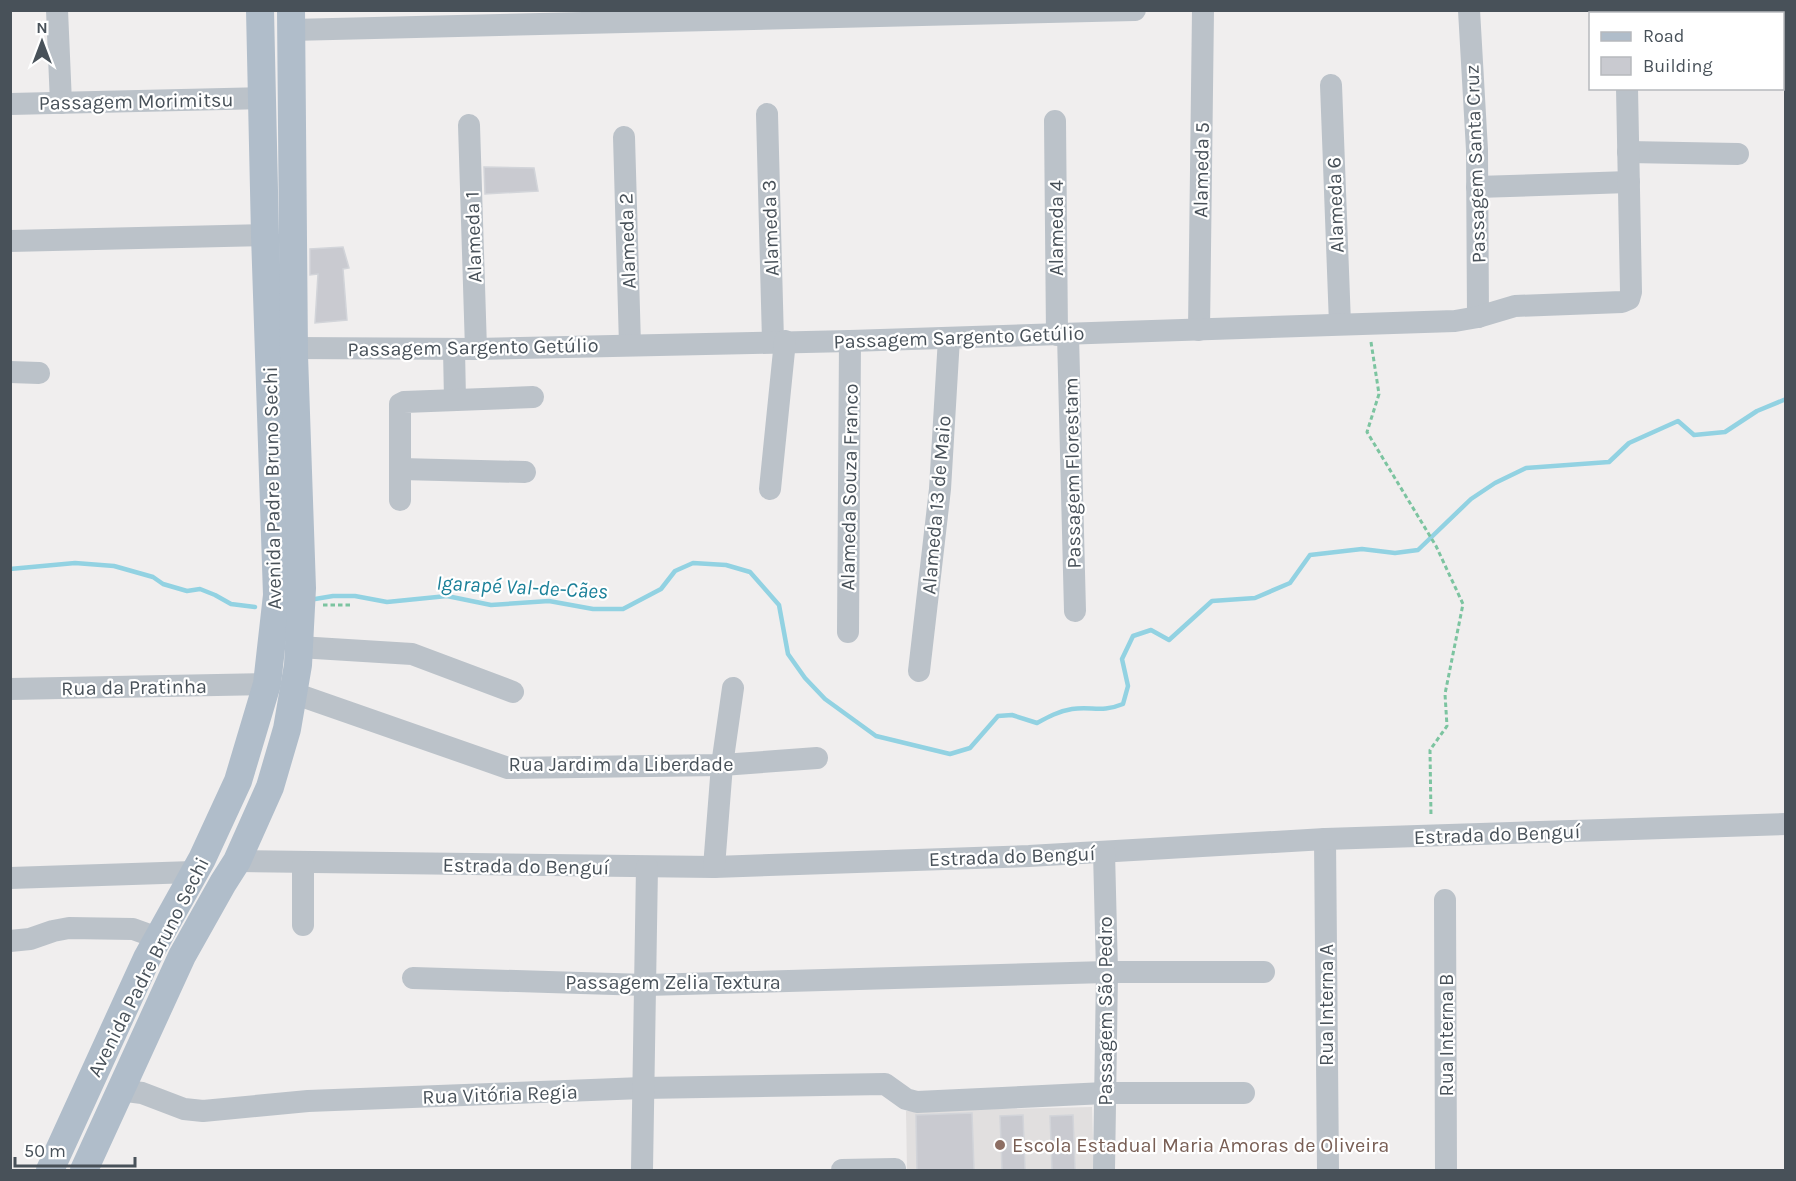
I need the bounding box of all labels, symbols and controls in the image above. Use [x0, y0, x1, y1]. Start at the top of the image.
north arrow [12, 12, 72, 72]
legend [1589, 12, 1784, 90]
text: N [36, 18, 48, 37]
text: Road [1643, 25, 1684, 47]
text: Building [1643, 55, 1713, 77]
street label: Passagem Santa Cruz [1461, 64, 1490, 264]
street label: Passagem Morimitsu [38, 88, 234, 115]
street label: Alameda 5 [1189, 122, 1214, 218]
street label: Alameda 6 [1322, 157, 1349, 253]
street label: Alameda 3 [757, 179, 784, 277]
street label: Alameda 4 [1045, 180, 1068, 276]
street label: Alameda 1 [460, 191, 487, 283]
street label: Alameda 2 [614, 192, 641, 289]
street label: Passagem Sargento Getúlio [833, 322, 1085, 353]
street label: Passagem Sargento Getúlio [347, 334, 599, 361]
street label: Avenida Padre Bruno Sechi [259, 366, 286, 610]
street label: Passagem Florestam [1059, 377, 1086, 569]
street label: Alameda Souza Franco [836, 383, 863, 591]
street label: Alameda 13 de Maio [917, 415, 956, 595]
water label: Igarapé Val-de-Cães [436, 571, 608, 603]
street label: Rua da Pratinha [61, 675, 207, 700]
street label: Rua Jardim da Liberdade [509, 753, 733, 776]
street label: Estrada do Benguí [1413, 820, 1581, 849]
street label: Estrada do Benguí [928, 842, 1096, 871]
street label: Avenida Padre Bruno Sechi [83, 854, 214, 1081]
street label: Estrada do Benguí [442, 854, 610, 879]
street label: Passagem São Pedro [1094, 916, 1117, 1106]
street label: Rua Interna A [1315, 944, 1338, 1066]
street label: Passagem Zelia Textura [565, 971, 781, 994]
street label: Rua Interna B [1435, 973, 1458, 1097]
street label: Rua Vitória Regia [422, 1080, 578, 1109]
scale bar [15, 1130, 135, 1168]
place label: Escola Estadual Maria Amoras de Oliveira [1012, 1134, 1389, 1157]
marker: Escola Estadual Maria Amoras de Oliveira [993, 1138, 1007, 1152]
text: 50 m [24, 1140, 66, 1162]

